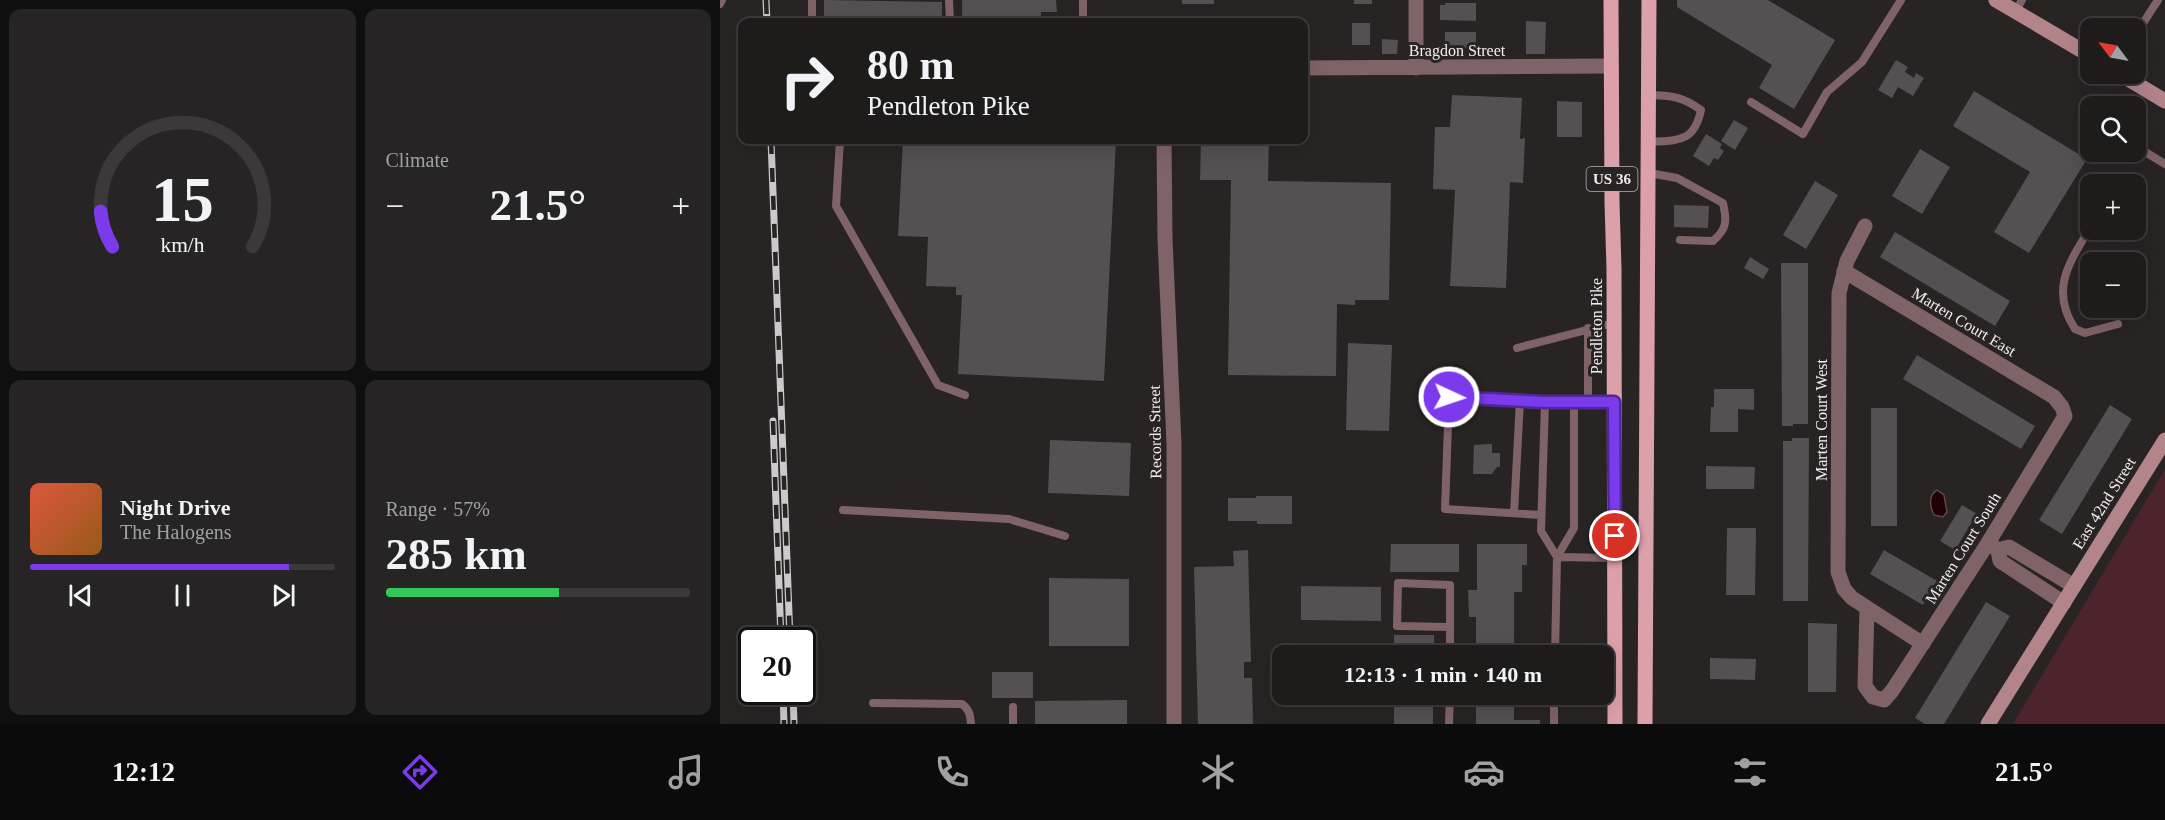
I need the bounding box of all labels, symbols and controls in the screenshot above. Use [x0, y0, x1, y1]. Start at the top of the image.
north arrow [2080, 18, 2146, 84]
map controls [2080, 18, 2146, 318]
icon: right [768, 42, 846, 120]
text: 80 m [867, 42, 955, 88]
street label: Bragdon Street [1409, 42, 1506, 60]
text: Pendleton Pike [867, 91, 1030, 121]
button: search [2080, 96, 2146, 162]
text: Climate [386, 149, 449, 171]
text: 15 [151, 165, 213, 234]
road number: US 36 [1586, 167, 1638, 191]
button: + [2080, 174, 2146, 240]
text: 21.5° [489, 180, 586, 230]
text: − [386, 188, 404, 224]
text: + [671, 188, 690, 224]
text: km/h [160, 233, 205, 257]
button: − [2080, 252, 2146, 318]
street label: Pendleton Pike [1588, 278, 1605, 374]
street label: Marten Court East [1909, 284, 2020, 360]
street label: Marten Court West [1813, 358, 1830, 481]
position arrow [1417, 365, 1481, 429]
street label: Records Street [1146, 384, 1164, 479]
street label: East 42nd Street [2069, 454, 2139, 552]
street label: Marten Court South [1922, 489, 2004, 607]
text: Night Drive [120, 495, 231, 520]
text: Range · 57% [386, 498, 490, 520]
pin [1589, 510, 1640, 561]
icon: arrive [1598, 519, 1631, 552]
text: The Halogens [120, 521, 232, 543]
text: 285 km [386, 529, 527, 579]
icon: previous [64, 579, 97, 612]
icon: pause [166, 579, 199, 612]
icon: next [267, 579, 300, 612]
speed limit sign: 20 [738, 627, 816, 705]
text: 12:13 · 1 min · 140 m [1344, 662, 1542, 687]
icon: directions [399, 751, 441, 793]
icon: music [665, 751, 707, 793]
icon: phone [931, 751, 973, 793]
icon: climate [1197, 751, 1239, 793]
icon: car [1463, 751, 1505, 793]
icon: filters [1729, 751, 1771, 793]
text: 12:12 [112, 757, 175, 787]
text: 21.5° [1995, 757, 2053, 787]

